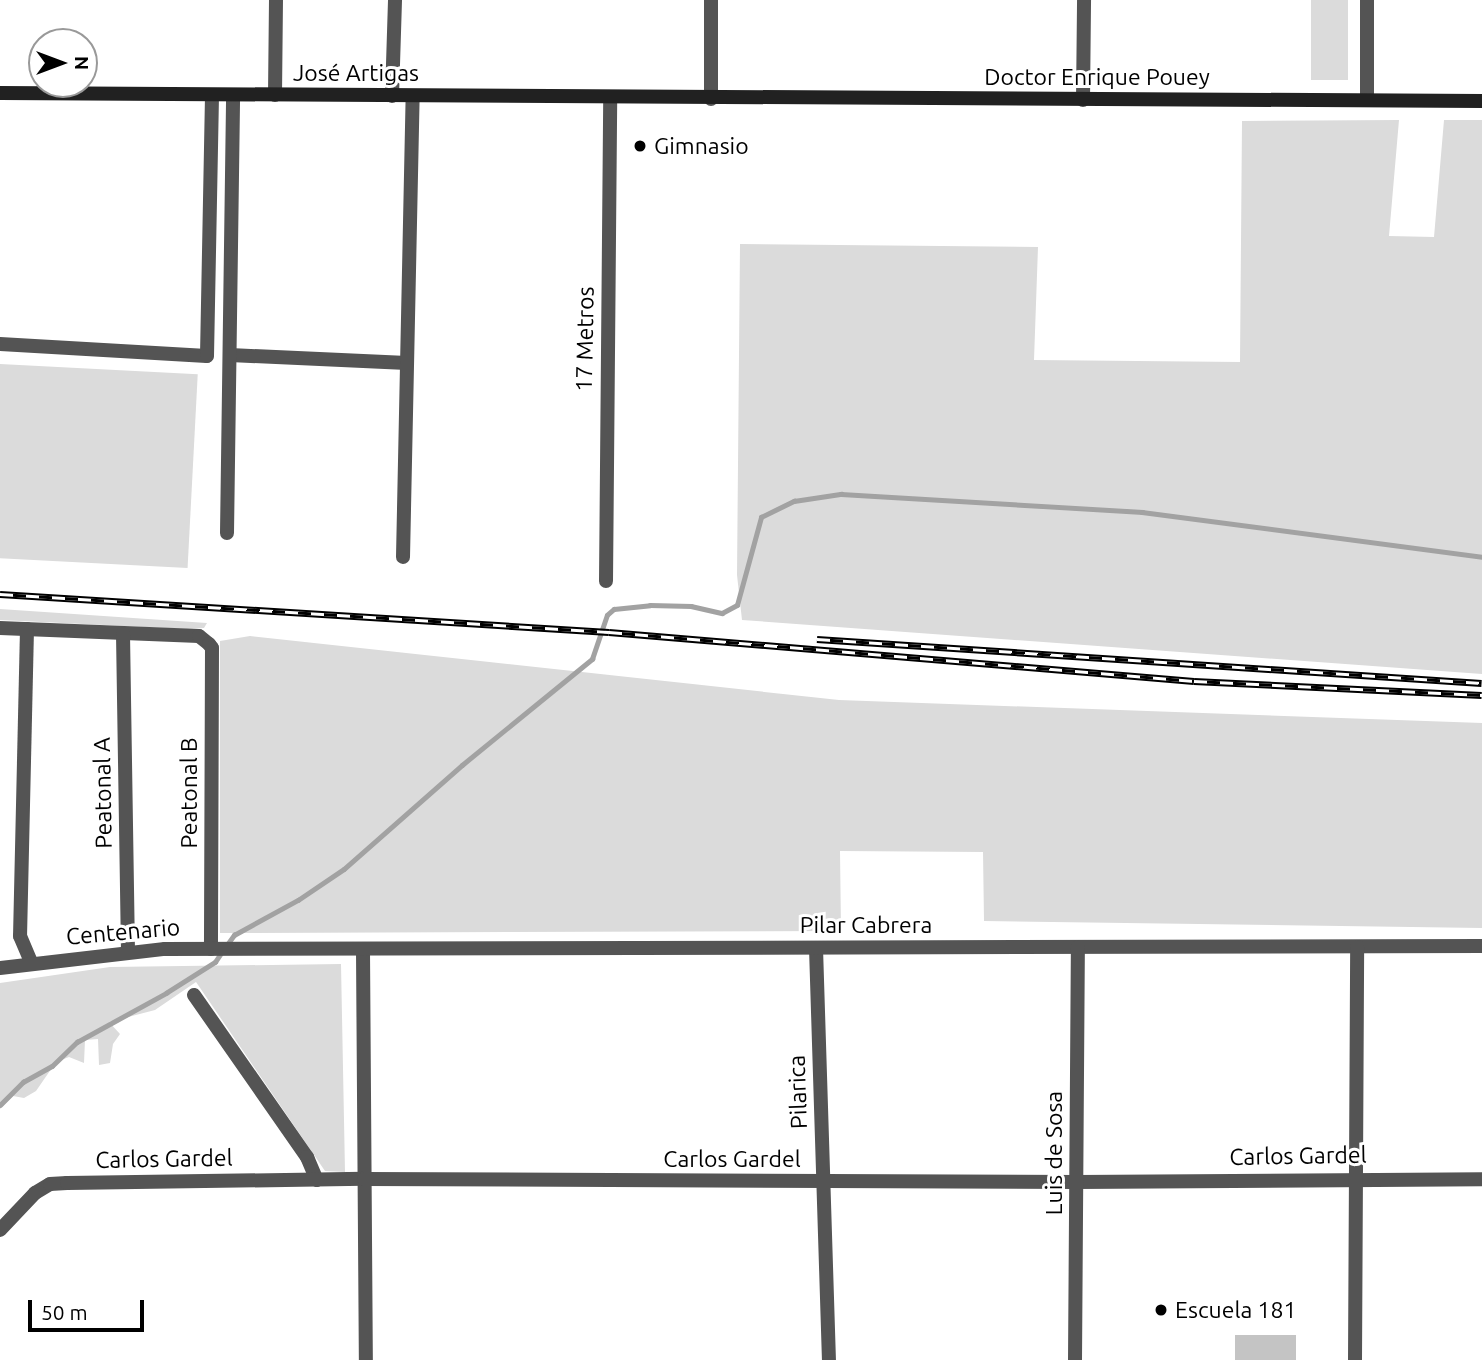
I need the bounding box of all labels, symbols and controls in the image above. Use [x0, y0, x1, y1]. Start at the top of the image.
north arrow [28, 28, 98, 98]
text: N [71, 56, 93, 70]
street label: José Artigas [293, 59, 419, 87]
street label: Doctor Enrique Pouey [984, 63, 1210, 91]
place label: Gimnasio [654, 132, 749, 160]
marker: Gimnasio [632, 138, 648, 154]
street label: 17 Metros [570, 286, 600, 392]
street label: Peatonal A [88, 737, 118, 849]
street label: Peatonal B [175, 737, 203, 849]
street label: Pilar Cabrera [800, 911, 932, 939]
street label: Centenario [65, 913, 181, 951]
street label: Pilarica [783, 1055, 813, 1129]
street label: Luis de Sosa [1040, 1091, 1068, 1215]
street label: Carlos Gardel [1229, 1141, 1367, 1171]
street label: Carlos Gardel [95, 1144, 233, 1174]
street label: Carlos Gardel [663, 1145, 801, 1173]
scale bar [32, 1286, 147, 1330]
place label: Escuela 181 [1175, 1296, 1296, 1324]
text: 50 m [41, 1300, 88, 1324]
marker: Escuela 181 [1153, 1302, 1169, 1318]

